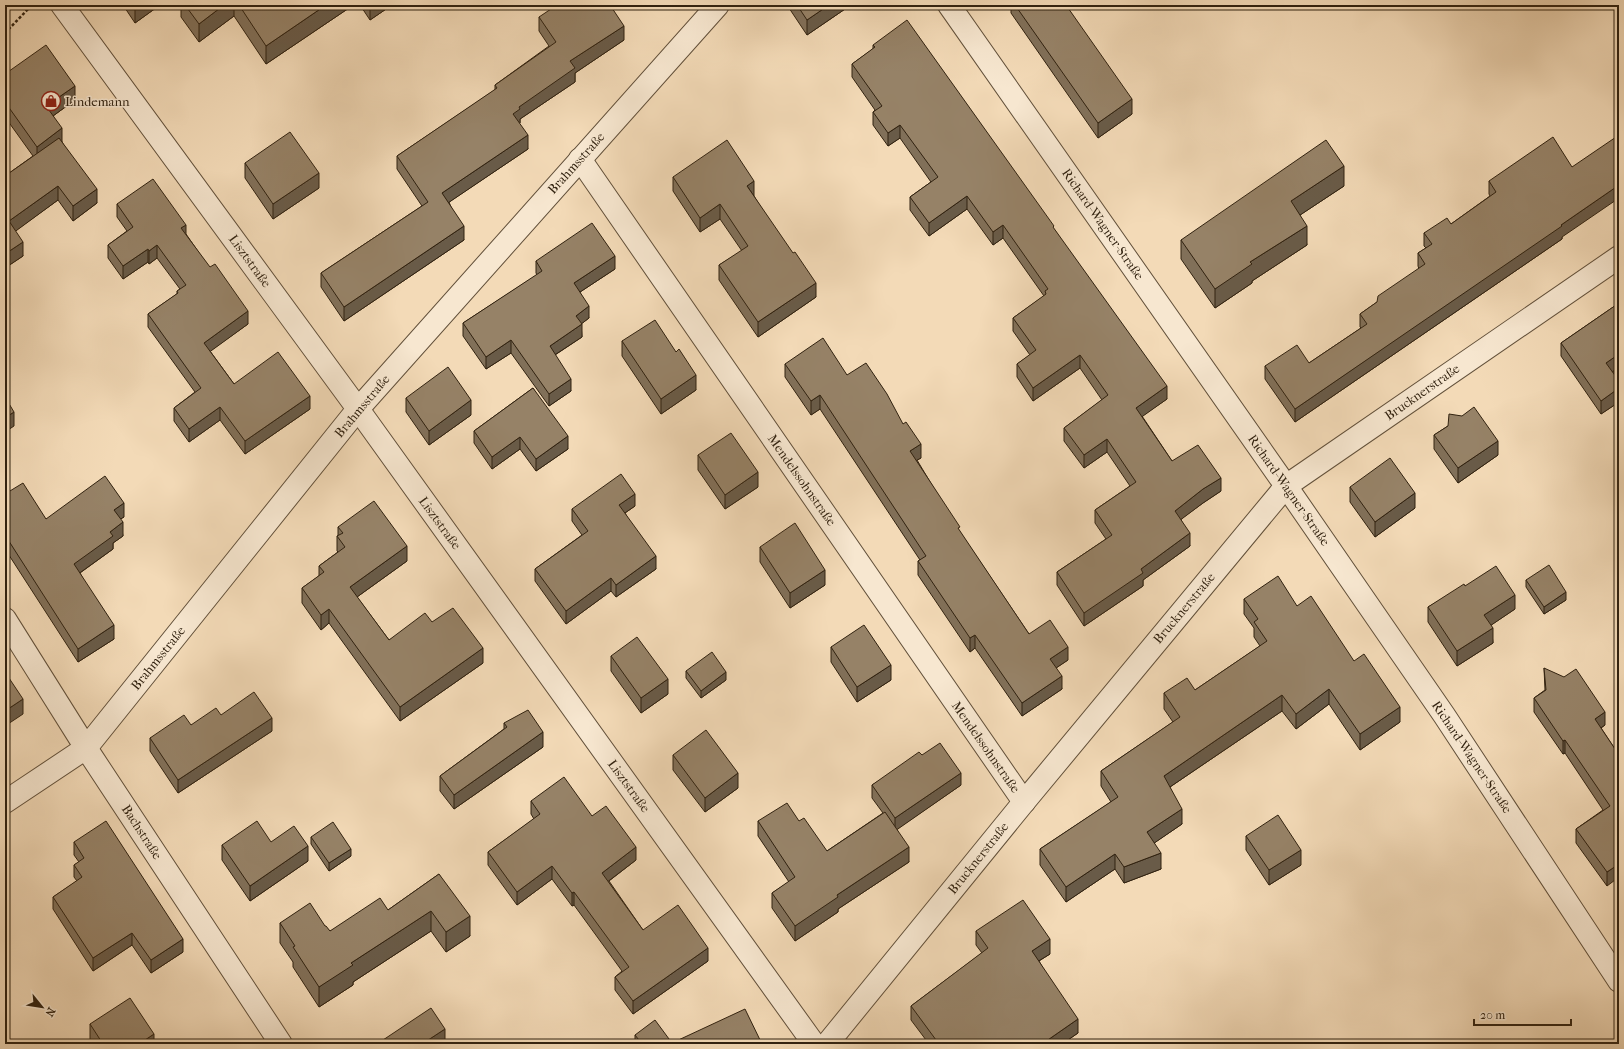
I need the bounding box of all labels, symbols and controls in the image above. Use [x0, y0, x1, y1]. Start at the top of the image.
shop icon: Lindemann [40, 90, 62, 112]
place label: Lindemann [65, 94, 130, 109]
street label: Brahmsstraße [545, 129, 608, 197]
street label: Richard-Wagner-Straße [1059, 166, 1147, 283]
street label: Lisztstraße [226, 232, 274, 291]
street label: Brucknerstraße [1382, 360, 1463, 423]
street label: Brahmsstraße [331, 371, 393, 440]
street label: Mendelssohnstraße [765, 431, 839, 529]
street label: Richard-Wagner-Straße [1245, 432, 1333, 549]
street label: Lisztstraße [416, 494, 464, 553]
street label: Brucknerstraße [1150, 569, 1218, 646]
street label: Brahmsstraße [128, 623, 189, 693]
street label: Mendelssohnstraße [949, 698, 1023, 796]
street label: Richard-Wagner-Straße [1429, 698, 1515, 816]
street label: Lisztstraße [605, 757, 653, 816]
street label: Bachstraße [119, 802, 165, 863]
street label: Brucknerstraße [945, 819, 1012, 897]
north arrow [22, 987, 62, 1027]
scale bar [1474, 1001, 1571, 1027]
text: N [42, 1005, 58, 1019]
text: 20 m [1480, 1008, 1505, 1022]

